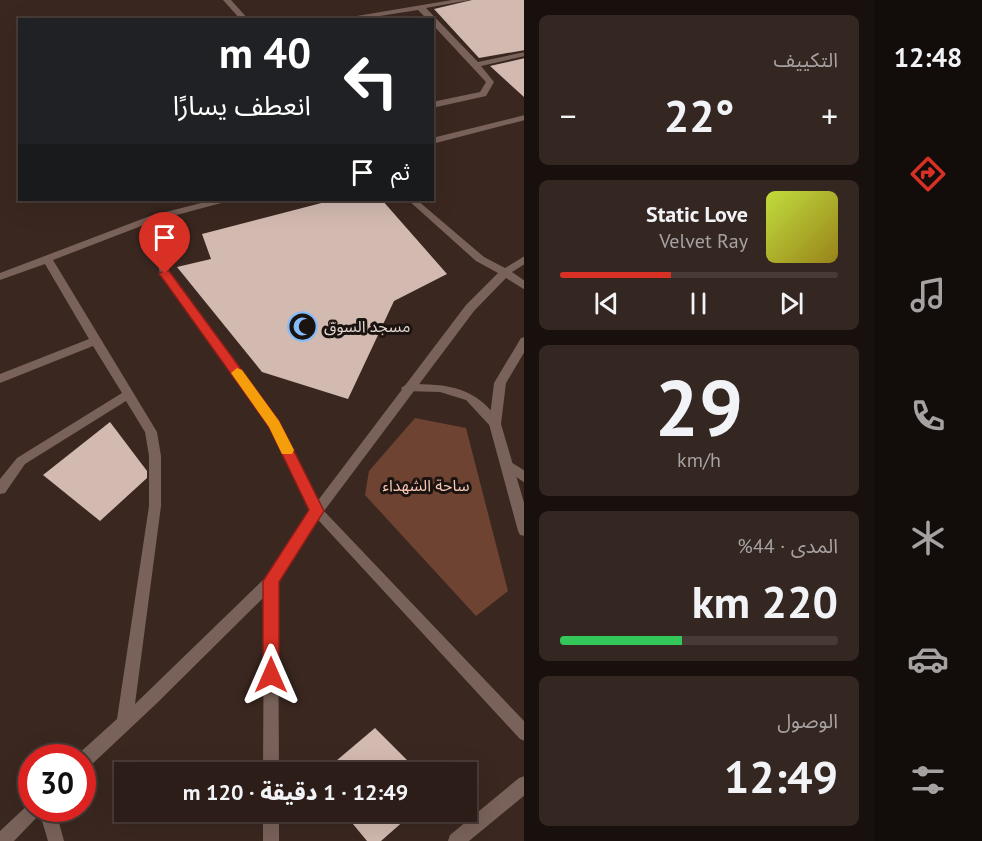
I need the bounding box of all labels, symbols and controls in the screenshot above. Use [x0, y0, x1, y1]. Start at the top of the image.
text: 40 m [219, 25, 311, 80]
text: 12:48 [894, 40, 962, 74]
icon: left [332, 42, 410, 120]
text: التكييف [774, 47, 838, 73]
text: 22° [664, 86, 734, 144]
text: انعطف يسارًا [173, 88, 311, 122]
text: − [560, 94, 577, 137]
text: + [821, 94, 838, 137]
icon: directions [907, 153, 949, 195]
icon: arrive [346, 156, 379, 189]
text: ثم [391, 158, 410, 186]
text: Static Love [646, 200, 748, 228]
pin [139, 212, 190, 274]
icon: arrive [148, 221, 181, 254]
text: Velvet Ray [659, 228, 748, 254]
icon: music [907, 274, 949, 316]
icon: previous [590, 287, 623, 320]
icon: pause [682, 287, 715, 320]
icon: next [775, 287, 808, 320]
mosque icon: مسجد السوق [287, 310, 319, 342]
place label: مسجد السوق [324, 316, 410, 336]
text: 29 [655, 357, 743, 458]
icon: phone [907, 395, 949, 437]
text: km/h [677, 447, 721, 473]
park label: ساحة الشهداء [382, 475, 470, 495]
icon: climate [907, 517, 949, 559]
text: المدى · 44% [737, 533, 838, 559]
text: 220 km [692, 572, 838, 630]
icon: car [907, 638, 949, 680]
position arrow [239, 643, 303, 707]
text: الوصول [777, 708, 838, 734]
speed limit sign: 30 [18, 744, 96, 822]
text: 12:49 [724, 747, 838, 805]
icon: filters [907, 759, 949, 801]
text: 12:49 · 1 دقيقة · 120 m [183, 778, 408, 806]

